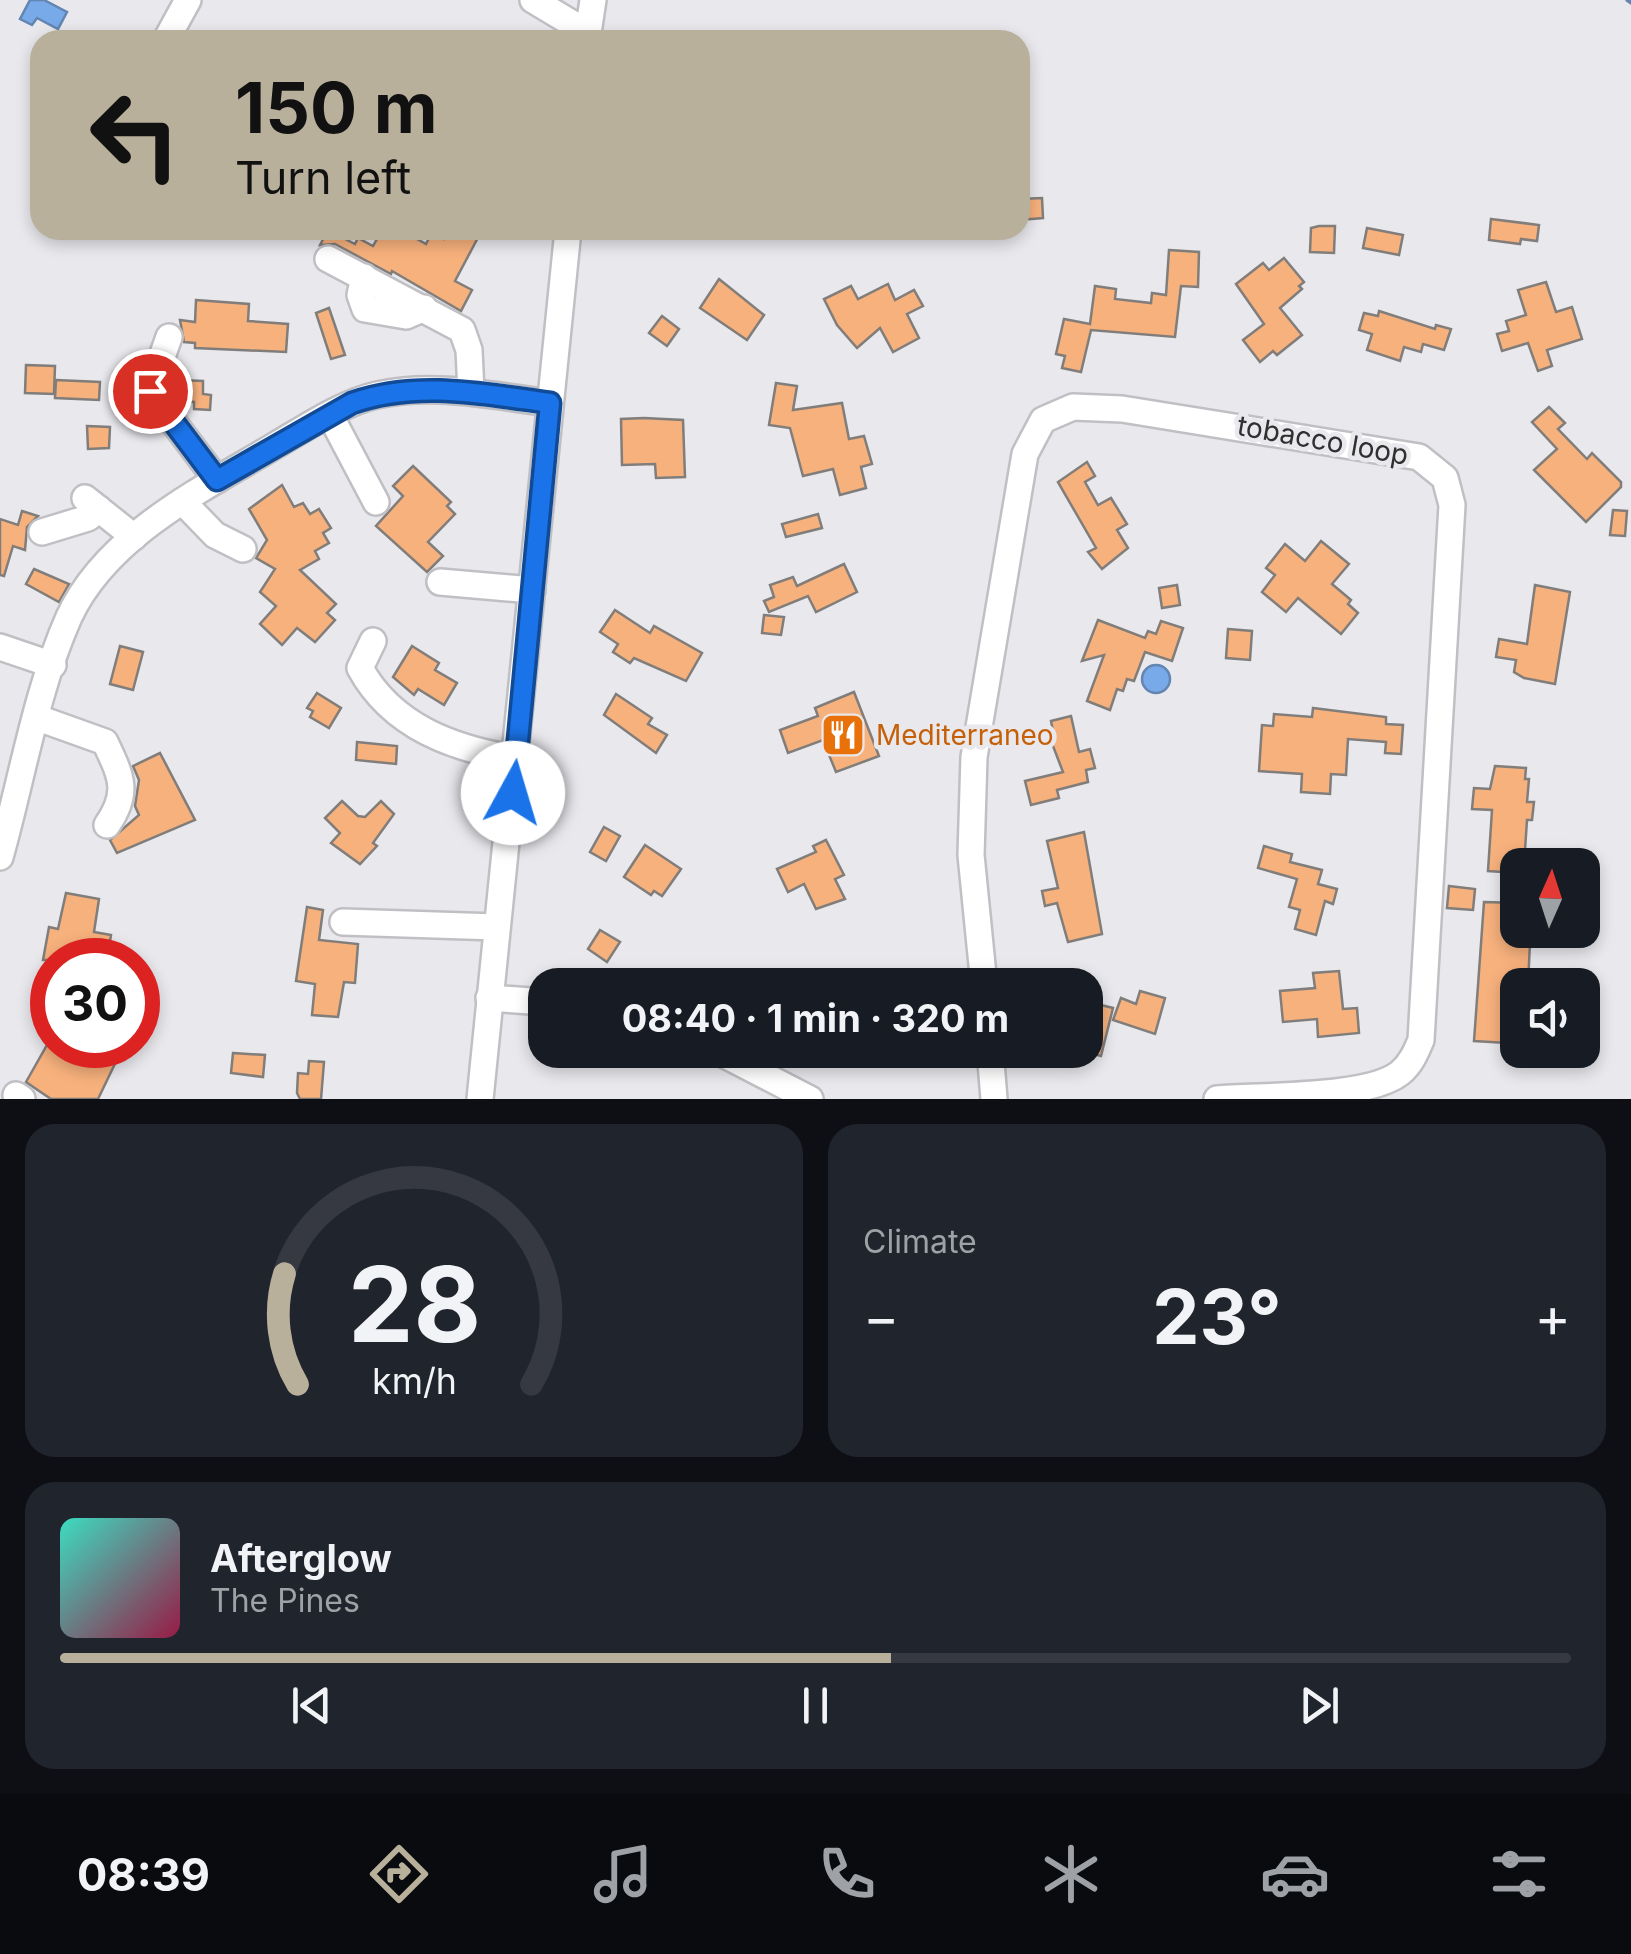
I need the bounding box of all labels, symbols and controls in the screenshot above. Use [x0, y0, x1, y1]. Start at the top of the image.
text: 150 m [235, 65, 438, 150]
icon: left [70, 70, 200, 200]
text: Turn left [235, 150, 411, 205]
pin [108, 349, 193, 434]
icon: arrive [123, 364, 178, 419]
street label: tobacco loop [1235, 408, 1411, 472]
restaurant icon: Mediterraneo [820, 712, 866, 758]
place label: Mediterraneo [876, 718, 1054, 752]
position arrow [461, 741, 565, 845]
north arrow [1500, 848, 1600, 948]
map controls [1500, 848, 1600, 1068]
speed limit sign: 30 [30, 938, 160, 1068]
button: sound [1500, 968, 1600, 1068]
text: 08:40 · 1 min · 320 m [622, 995, 1009, 1041]
text: Climate [863, 1222, 977, 1261]
text: 28 [347, 1241, 481, 1367]
text: 23° [1152, 1271, 1282, 1362]
text: − [863, 1284, 899, 1350]
text: + [1535, 1284, 1571, 1350]
text: km/h [372, 1359, 456, 1403]
text: Afterglow [210, 1535, 392, 1581]
text: The Pines [210, 1581, 360, 1620]
icon: previous [284, 1678, 339, 1733]
icon: pause [788, 1678, 843, 1733]
icon: next [1292, 1678, 1347, 1733]
icon: directions [364, 1839, 434, 1909]
icon: music [588, 1839, 658, 1909]
icon: phone [812, 1839, 882, 1909]
icon: climate [1036, 1839, 1106, 1909]
icon: car [1260, 1839, 1330, 1909]
icon: filters [1484, 1839, 1554, 1909]
text: 08:39 [77, 1847, 210, 1902]

